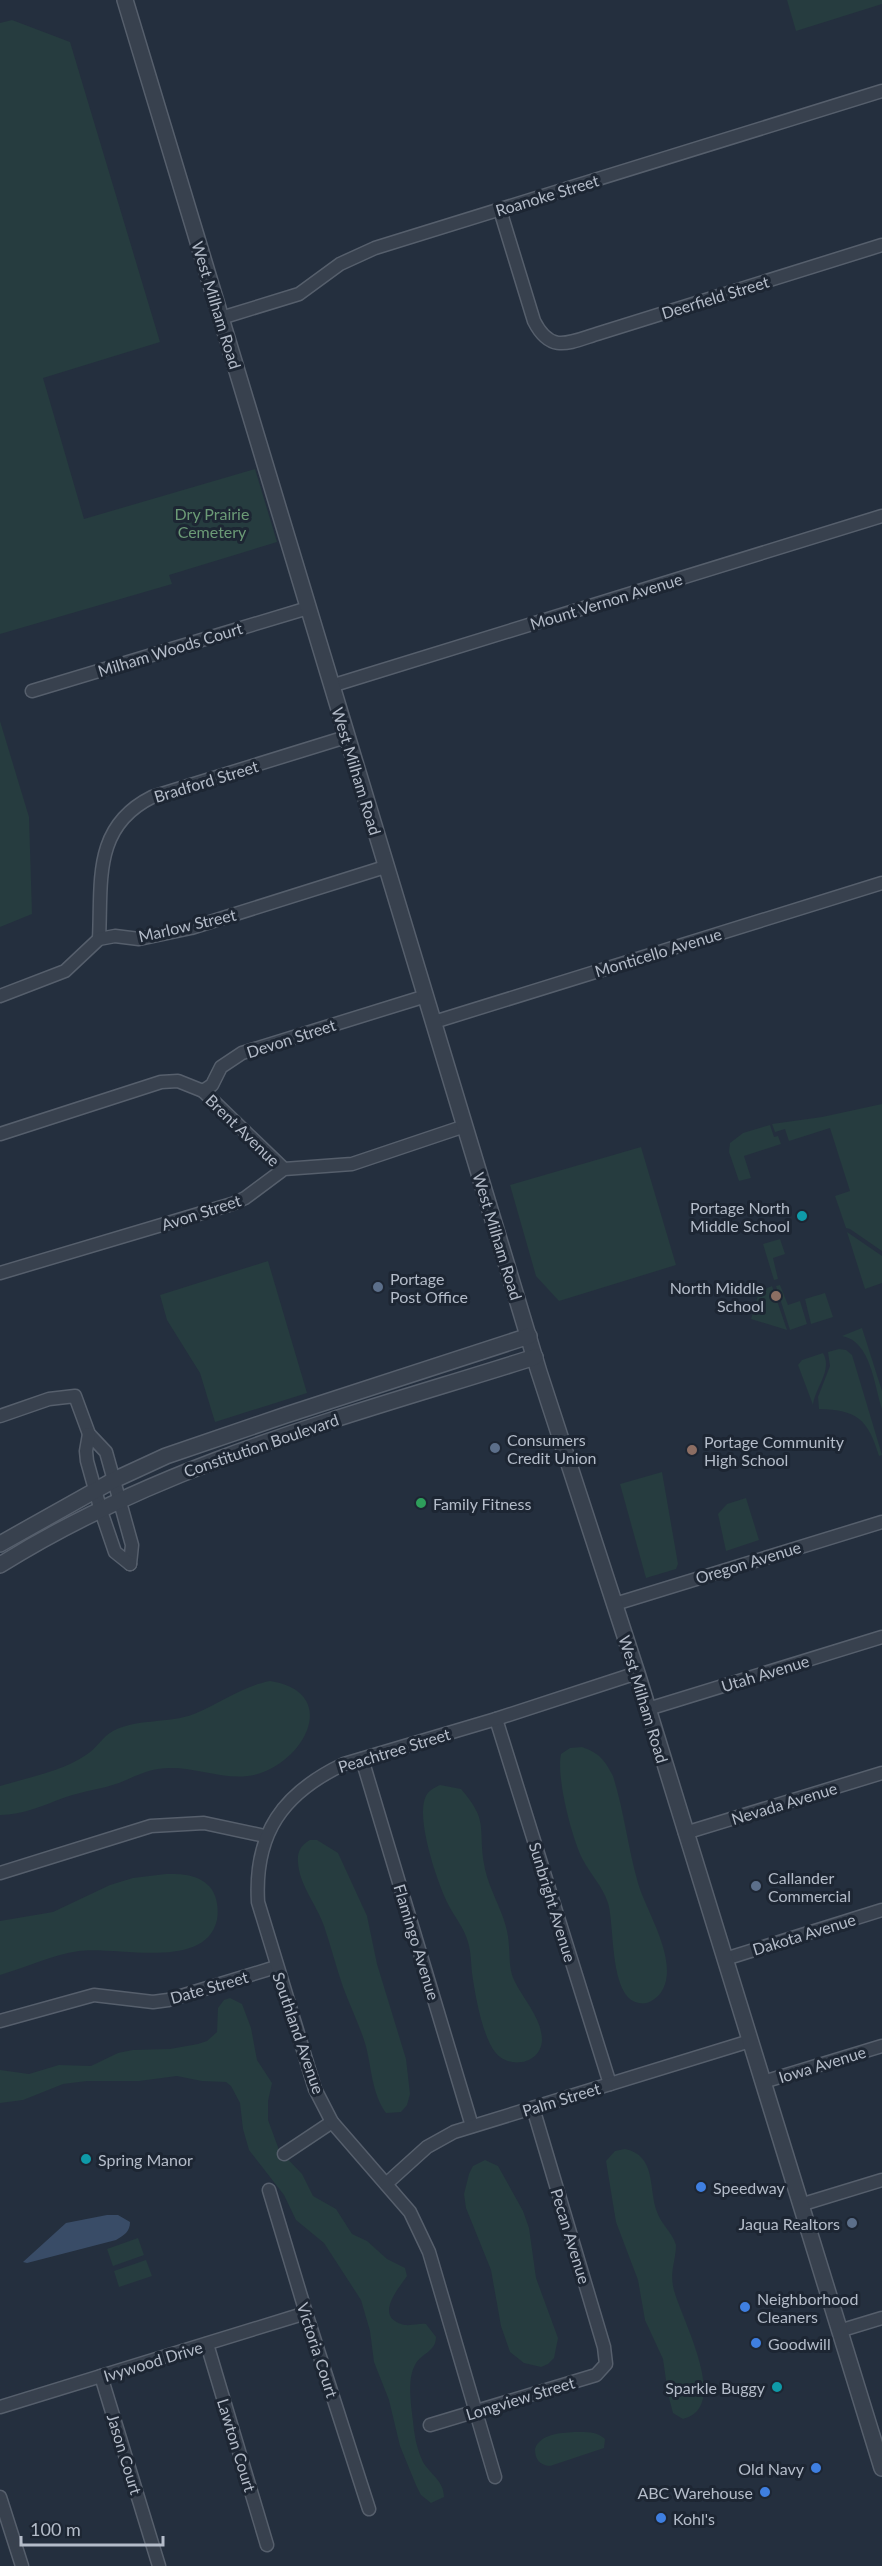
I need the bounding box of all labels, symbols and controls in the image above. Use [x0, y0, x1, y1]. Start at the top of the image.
street label: Roanoke Street [493, 170, 601, 220]
street label: West Milham Road [188, 239, 246, 371]
street label: Deerfield Street [659, 272, 771, 322]
park label: Dry Prairie Cemetery [175, 504, 249, 541]
street label: Mount Vernon Avenue [528, 569, 684, 633]
street label: Milham Woods Court [95, 618, 245, 680]
street label: West Milham Road [328, 705, 386, 837]
street label: Bradford Street [152, 756, 261, 806]
street label: Marlow Street [136, 904, 238, 945]
street label: Monticello Avenue [592, 924, 724, 980]
street label: Devon Street [244, 1015, 338, 1061]
street label: Brent Avenue [202, 1090, 284, 1170]
street label: West Milham Road [469, 1170, 527, 1302]
street label: Avon Street [159, 1190, 243, 1234]
place label: Portage North Middle School [690, 1198, 790, 1235]
marker: Portage North Middle School [795, 1209, 809, 1223]
place label: Portage Post Office [390, 1269, 468, 1306]
place label: North Middle School [670, 1278, 764, 1315]
marker: Portage Post Office [371, 1280, 385, 1294]
marker: North Middle School [769, 1289, 783, 1303]
street label: Constitution Boulevard [181, 1410, 341, 1480]
place label: Consumers Credit Union [507, 1430, 597, 1467]
place label: Portage Community High School [704, 1432, 845, 1469]
marker: Consumers Credit Union [488, 1441, 502, 1455]
marker: Portage Community High School [685, 1443, 699, 1457]
place label: Family Fitness [433, 1494, 531, 1513]
marker: Family Fitness [414, 1496, 428, 1510]
street label: Oregon Avenue [693, 1537, 803, 1587]
street label: West Milham Road [615, 1633, 673, 1765]
street label: Utah Avenue [719, 1651, 811, 1695]
street label: Peachtree Street [336, 1724, 453, 1776]
street label: Nevada Avenue [729, 1778, 839, 1828]
street label: Sunbright Avenue [526, 1840, 580, 1964]
place label: Callander Commercial [768, 1868, 851, 1905]
marker: Callander Commercial [749, 1879, 763, 1893]
street label: Flamingo Avenue [390, 1882, 444, 2002]
street label: Dakota Avenue [750, 1909, 858, 1959]
street label: Date Street [168, 1967, 250, 2007]
street label: Southland Avenue [269, 1970, 329, 2096]
street label: Iowa Avenue [776, 2042, 868, 2086]
street label: Palm Street [520, 2078, 603, 2120]
place label: Spring Manor [98, 2150, 193, 2169]
marker: Spring Manor [79, 2152, 93, 2166]
place label: Speedway [713, 2178, 786, 2197]
marker: Speedway [694, 2180, 708, 2194]
street label: Pecan Avenue [547, 2186, 595, 2286]
place label: Jaqua Realtors [739, 2214, 840, 2233]
marker: Jaqua Realtors [845, 2216, 859, 2230]
place label: Neighborhood Cleaners [757, 2289, 858, 2326]
street label: Victoria Court [294, 2300, 342, 2400]
marker: Neighborhood Cleaners [738, 2300, 752, 2314]
place label: Goodwill [768, 2334, 831, 2353]
marker: Goodwill [749, 2336, 763, 2350]
street label: Ivywood Drive [101, 2337, 205, 2385]
street label: Longview Street [463, 2372, 577, 2424]
place label: Sparkle Buggy [665, 2378, 766, 2397]
marker: Sparkle Buggy [770, 2380, 784, 2394]
street label: Lawton Court [214, 2396, 260, 2494]
street label: Jason Court [104, 2411, 146, 2497]
place label: Old Navy [738, 2459, 805, 2478]
marker: Old Navy [809, 2461, 823, 2475]
place label: ABC Warehouse [637, 2483, 753, 2502]
marker: ABC Warehouse [758, 2485, 772, 2499]
scale bar [21, 2509, 164, 2547]
place label: Kohl's [673, 2509, 715, 2528]
marker: Kohl's [654, 2511, 668, 2525]
text: 100 m [30, 2518, 81, 2540]

